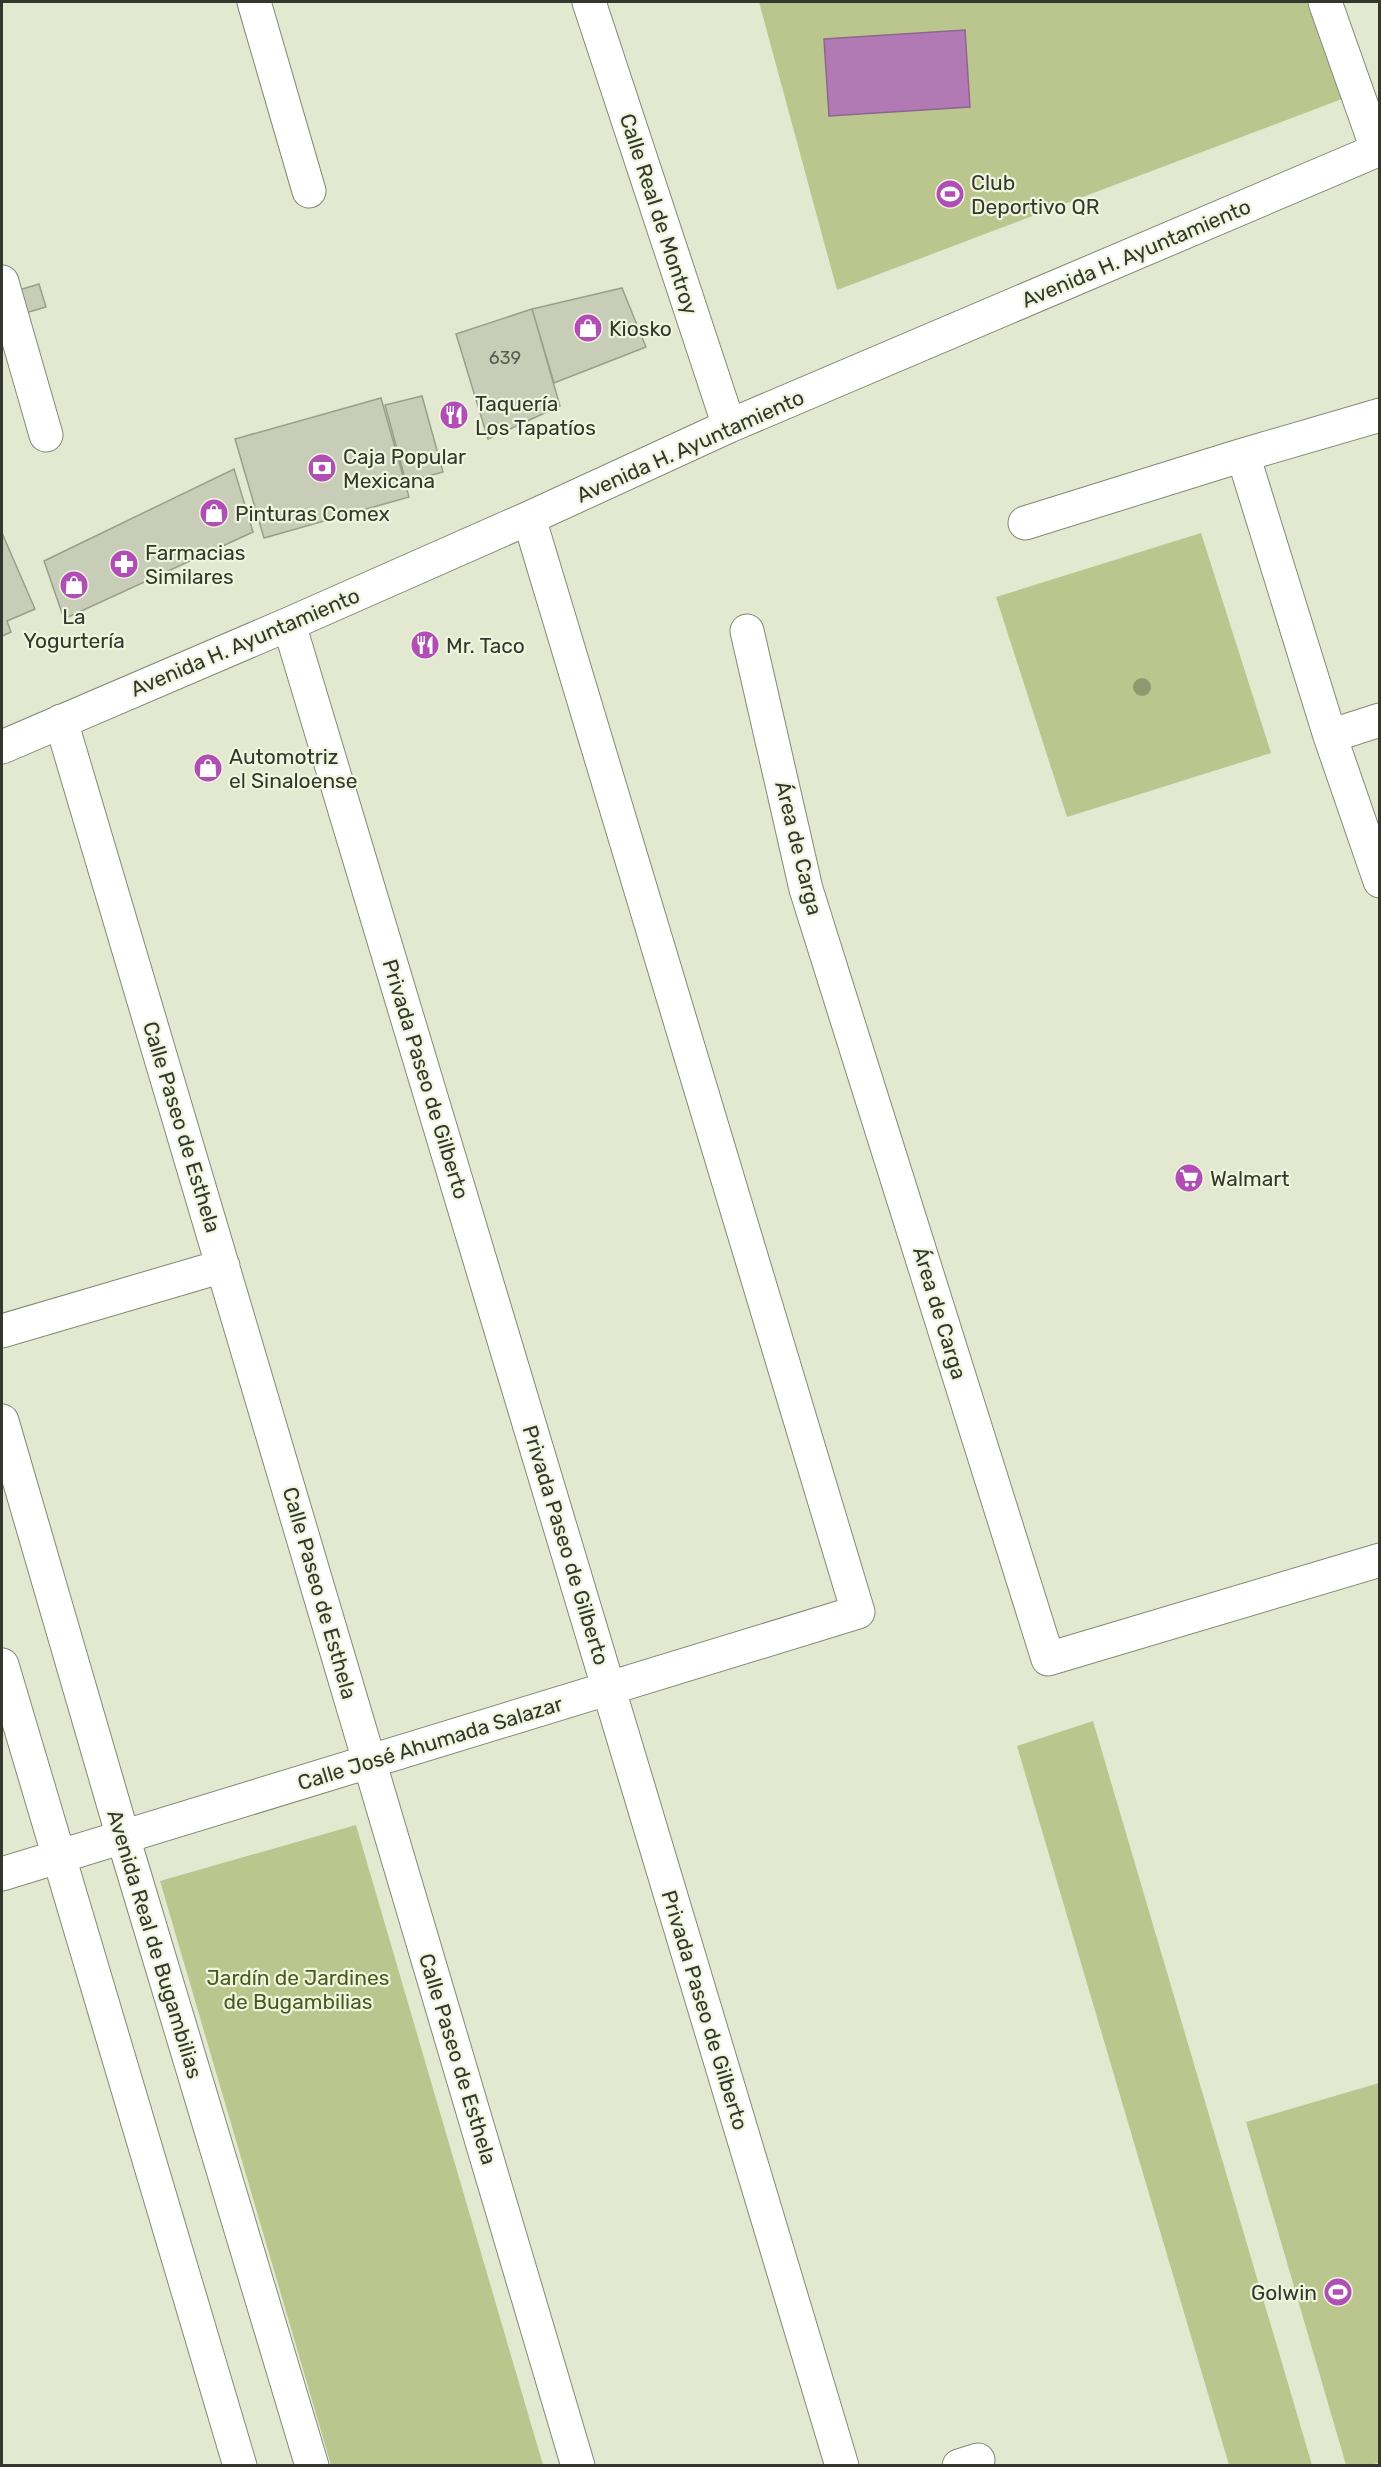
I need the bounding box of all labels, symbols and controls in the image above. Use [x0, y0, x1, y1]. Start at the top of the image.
street label: Calle Real de Montroy [615, 110, 703, 318]
place label: Club Deportivo QR [971, 170, 1100, 219]
sports icon: Club Deportivo QR [934, 178, 966, 210]
street label: Avenida H. Ayuntamiento [1018, 193, 1254, 313]
shop icon: Kiosko [572, 312, 604, 344]
place label: Kiosko [609, 316, 672, 341]
house number: 639 [489, 347, 521, 369]
street label: Avenida H. Ayuntamiento [572, 384, 808, 508]
place label: Taquería Los Tapatíos [475, 391, 596, 440]
restaurant icon: Taquería Los Tapatíos [438, 399, 470, 431]
place label: Caja Popular Mexicana [343, 444, 466, 493]
bank icon: Caja Popular Mexicana [306, 452, 338, 484]
shop icon: Pinturas Comex [198, 497, 230, 529]
place label: Pinturas Comex [235, 501, 390, 526]
place label: Farmacias Similares [145, 540, 245, 589]
pharmacy icon: Farmacias Similares [108, 548, 140, 580]
shop icon: La Yogurtería [58, 569, 90, 601]
street label: Avenida H. Ayuntamiento [127, 582, 363, 702]
place label: La Yogurtería [23, 604, 125, 653]
restaurant icon: Mr. Taco [409, 629, 441, 661]
place label: Mr. Taco [446, 633, 525, 658]
place label: Automotriz el Sinaloense [229, 744, 358, 793]
shop icon: Automotriz el Sinaloense [192, 752, 224, 784]
street label: Área de Carga [770, 778, 828, 918]
street label: Privada Paseo de Gilberto [378, 956, 474, 1202]
street label: Calle Paseo de Esthela [138, 1018, 226, 1236]
supermarket icon: Walmart [1173, 1162, 1205, 1194]
place label: Walmart [1210, 1166, 1290, 1191]
street label: Área de Carga [908, 1244, 972, 1382]
street label: Privada Paseo de Gilberto [518, 1422, 614, 1668]
street label: Calle Paseo de Esthela [278, 1484, 362, 1702]
street label: Calle José Ahumada Salazar [295, 1691, 566, 1795]
street label: Avenida Real de Bugambilias [102, 1807, 208, 2081]
street label: Privada Paseo de Gilberto [657, 1887, 753, 2133]
street label: Calle Paseo de Esthela [414, 1950, 502, 2168]
park label: Jardín de Jardines de Bugambilias [207, 1965, 389, 2014]
sports icon: Golwin [1322, 2276, 1354, 2308]
place label: Golwin [1251, 2280, 1317, 2305]

